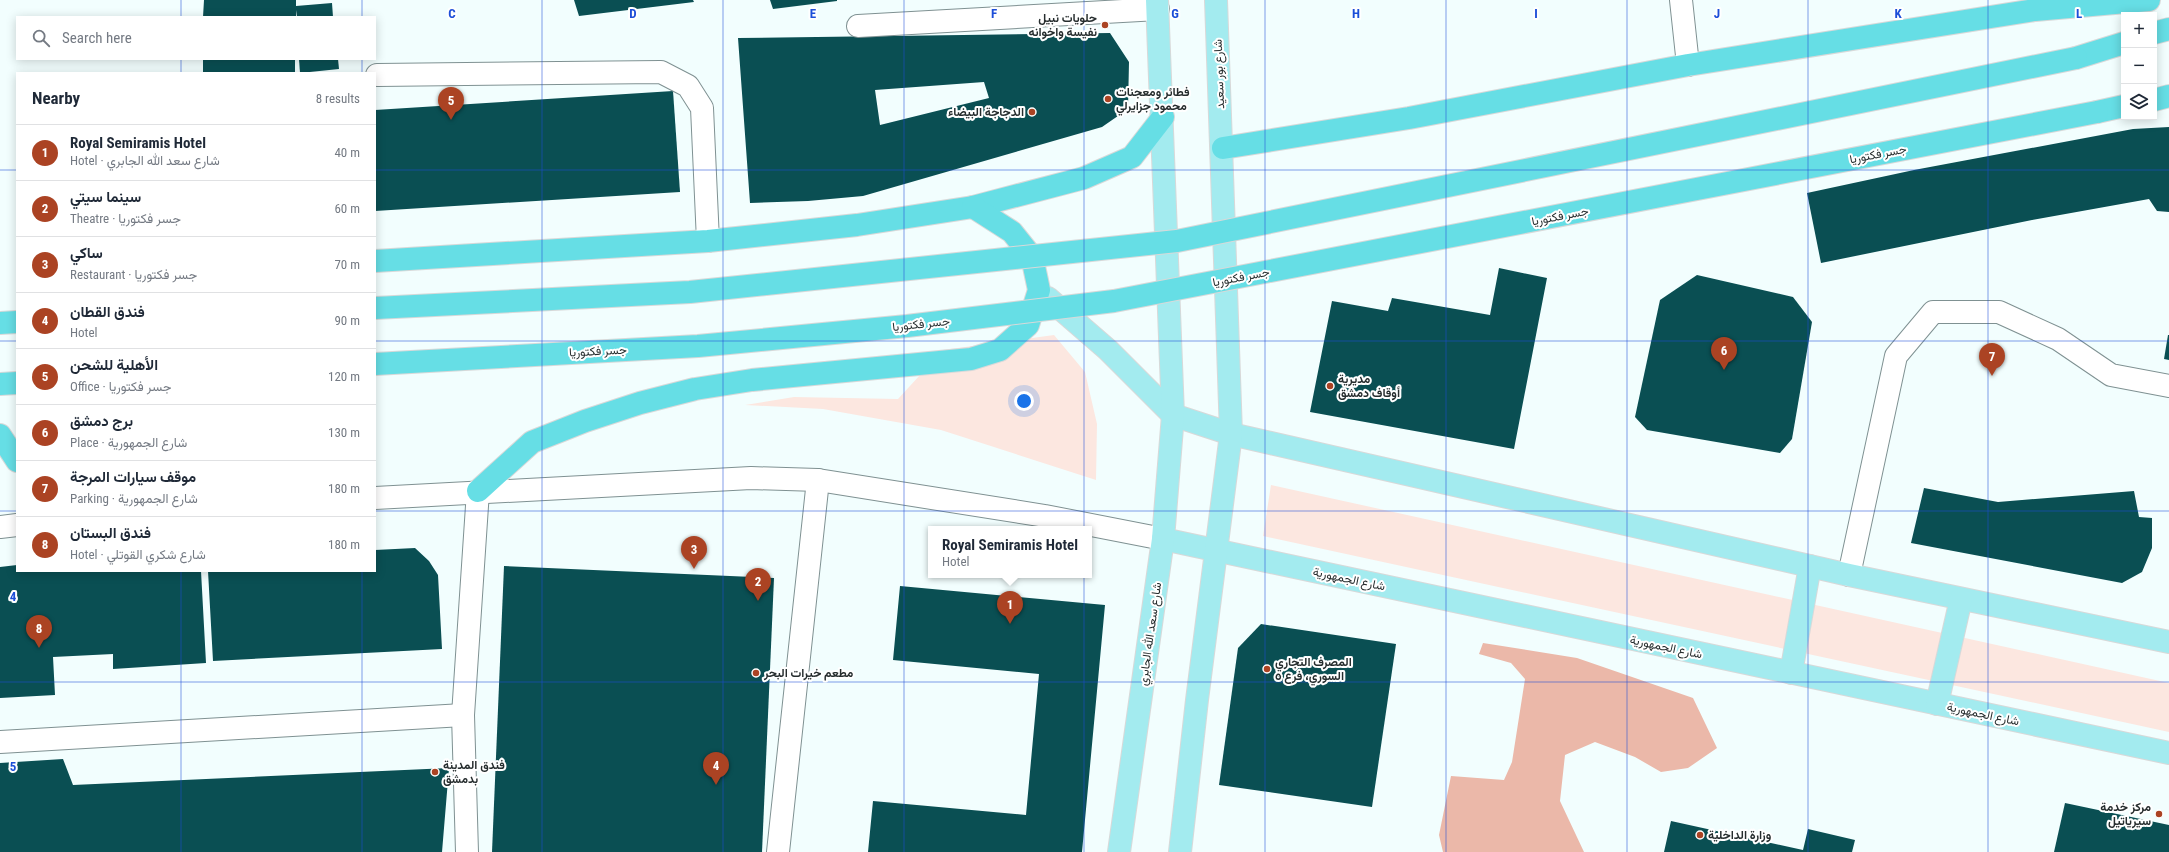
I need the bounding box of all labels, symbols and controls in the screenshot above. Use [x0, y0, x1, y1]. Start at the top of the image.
text: C [448, 6, 456, 21]
text: D [629, 6, 637, 21]
text: E [810, 6, 817, 21]
text: F [991, 6, 997, 21]
text: G [1171, 6, 1179, 21]
text: H [1352, 6, 1360, 21]
text: I [1534, 6, 1538, 21]
text: J [1714, 6, 1720, 21]
text: K [1894, 6, 1902, 21]
text: L [2076, 6, 2082, 21]
place label: حلويات نبيل نفيسة واخوانه [1029, 11, 1097, 40]
map controls [2121, 12, 2157, 120]
button: + [2121, 12, 2157, 48]
search box [16, 16, 376, 60]
marker: حلويات نبيل نفيسة واخوانه [1100, 20, 1110, 30]
icon: search [30, 27, 52, 49]
text: Search here [62, 29, 132, 47]
street label: شارع بور سعيد [1211, 39, 1229, 109]
button: − [2121, 48, 2157, 84]
button: layers [2121, 84, 2157, 120]
place label: فطائر ومعجنات محمود جزايرلي [1116, 85, 1190, 116]
pin: 5 [438, 87, 464, 120]
text: Nearby [32, 88, 80, 108]
text: 8 results [316, 91, 360, 106]
marker: فطائر ومعجنات محمود جزايرلي [1103, 94, 1113, 104]
place label: الدجاجة البيضاء [948, 105, 1024, 119]
marker: الدجاجة البيضاء [1027, 107, 1037, 117]
text: Royal Semiramis Hotel [70, 134, 206, 152]
street label: جسر فكتوريا [1848, 142, 1908, 167]
text: 1 [42, 145, 48, 160]
text: 40 m [334, 145, 360, 160]
text: Hotel · شارع سعد الله الجابري [70, 153, 220, 168]
text: سينما سيتي [70, 188, 141, 206]
text: 2 [42, 201, 48, 216]
text: 60 m [334, 201, 360, 216]
street label: جسر فكتوريا [1530, 204, 1590, 229]
text: Theatre · جسر فكتوريا [70, 211, 181, 226]
text: ساكي [70, 244, 103, 262]
text: 3 [42, 257, 48, 272]
text: 70 m [334, 257, 360, 272]
street label: جسر فكتوريا [1211, 265, 1271, 290]
text: Restaurant · جسر فكتوريا [70, 267, 197, 282]
text: فندق القطان [70, 303, 145, 321]
text: 4 [42, 313, 48, 328]
text: 90 m [334, 313, 360, 328]
street label: جسر فكتوريا [892, 314, 951, 335]
text: Hotel [70, 325, 98, 340]
pin: 6 [1711, 337, 1737, 370]
street label: جسر فكتوريا [569, 342, 627, 361]
pin: 7 [1979, 343, 2005, 376]
text: الأهلية للشحن [70, 356, 158, 374]
text: 5 [42, 369, 48, 384]
text: 120 m [328, 369, 360, 384]
place label: مديرية أوقاف دمشق [1338, 372, 1400, 401]
text: Office · جسر فكتوريا [70, 379, 171, 394]
marker: مديرية أوقاف دمشق [1325, 381, 1335, 391]
your location [1014, 391, 1034, 411]
text: برج دمشق [70, 412, 133, 430]
text: 6 [42, 425, 48, 440]
text: 130 m [328, 425, 360, 440]
text: Place · شارع الجمهورية [70, 435, 187, 450]
text: موقف سيارات المرجة [70, 468, 196, 486]
text: 7 [42, 481, 48, 496]
text: 180 m [328, 481, 360, 496]
text: Parking · شارع الجمهورية [70, 491, 198, 506]
text: فندق البستان [70, 524, 151, 542]
popup [928, 526, 1092, 578]
pin: 3 [681, 536, 707, 569]
text: Royal Semiramis Hotel [942, 536, 1078, 554]
text: 8 [42, 537, 48, 552]
text: 180 m [328, 537, 360, 552]
text: Hotel · شارع شكري القوتلي [70, 547, 206, 562]
text: Hotel [942, 554, 970, 569]
street label: شارع الجمهورية [1311, 565, 1386, 595]
pin: 2 [745, 568, 771, 601]
street label: شارع سعد الله الجابري [1136, 581, 1167, 687]
text: 4 [10, 589, 17, 604]
pin: 1 [997, 591, 1023, 624]
pin: 8 [26, 615, 52, 648]
street label: شارع الجمهورية [1628, 633, 1703, 663]
place label: المصرف التجاري السوري، فرع ٥ [1275, 655, 1352, 686]
marker: المصرف التجاري السوري، فرع ٥ [1262, 664, 1272, 674]
place label: مطعم خيرات البحر [763, 666, 854, 681]
marker: مطعم خيرات البحر [751, 668, 761, 678]
street label: شارع الجمهورية [1945, 700, 2020, 730]
pin: 4 [703, 752, 729, 785]
place label: فندق المدينة بدمشق [443, 758, 505, 786]
text: 5 [10, 759, 17, 774]
marker: فندق المدينة بدمشق [430, 767, 440, 777]
place label: مركز خدمة سيرياتيل [2100, 800, 2151, 829]
marker: مركز خدمة سيرياتيل [2154, 809, 2164, 819]
place label: وزارة الداخلية [1708, 828, 1772, 843]
marker: وزارة الداخلية [1695, 830, 1705, 840]

